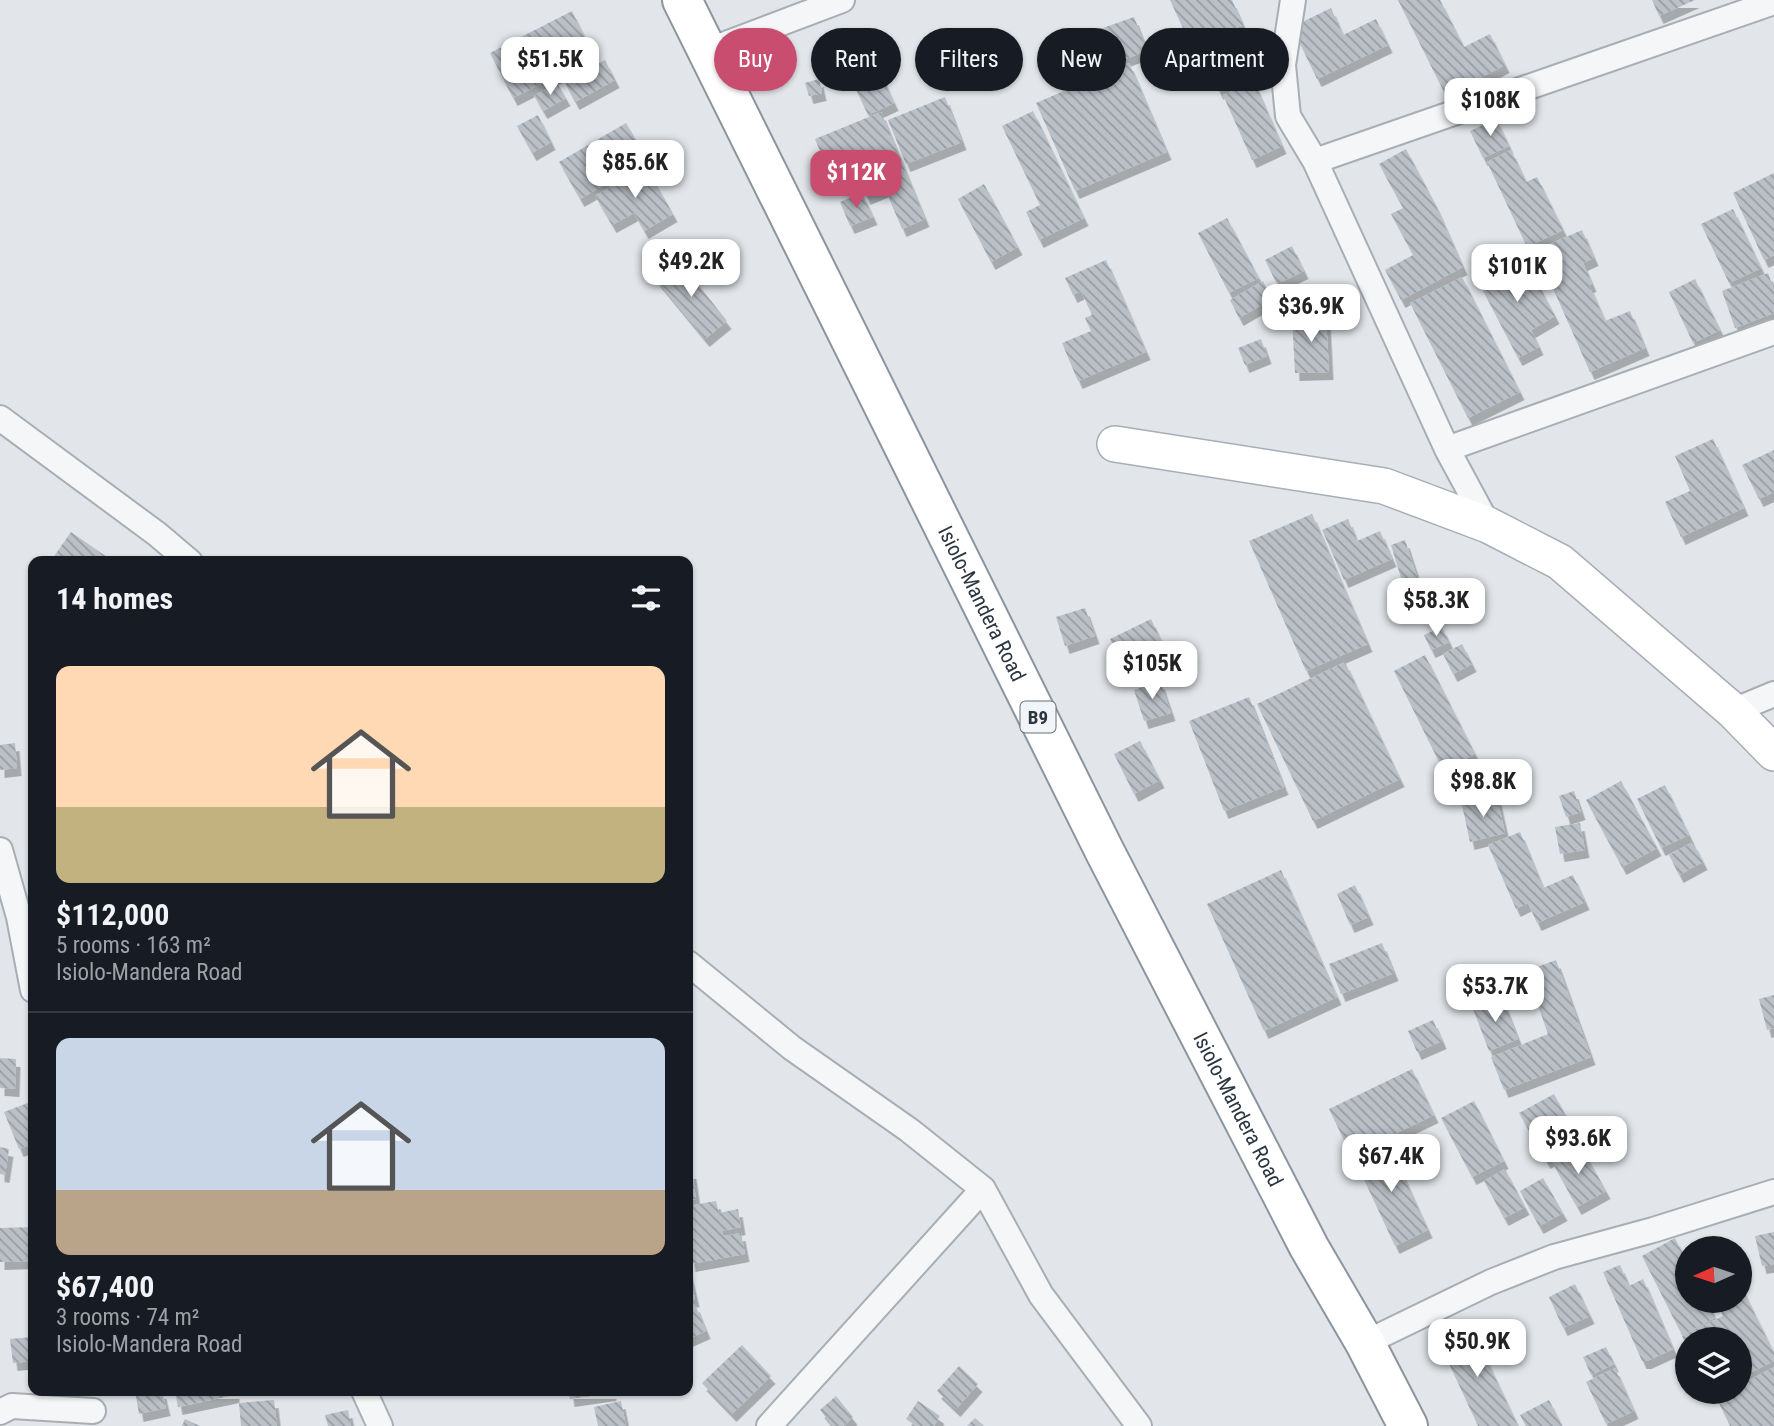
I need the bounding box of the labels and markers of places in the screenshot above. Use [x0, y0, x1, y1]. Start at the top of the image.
pin: $51.5K [493, 38, 607, 97]
pin: $108K [1441, 78, 1539, 138]
pin: $85.6K [578, 140, 692, 200]
pin: $112K [807, 150, 905, 210]
pin: $49.2K [634, 240, 748, 299]
pin: $101K [1468, 244, 1566, 304]
pin: $36.9K [1254, 284, 1368, 344]
pin: $58.3K [1379, 578, 1493, 638]
pin: $105K [1103, 642, 1201, 701]
pin: $98.8K [1426, 760, 1540, 819]
pin: $53.7K [1438, 964, 1552, 1024]
pin: $93.6K [1521, 1116, 1635, 1176]
pin: $67.4K [1334, 1134, 1448, 1194]
pin: $50.9K [1420, 1320, 1534, 1379]

